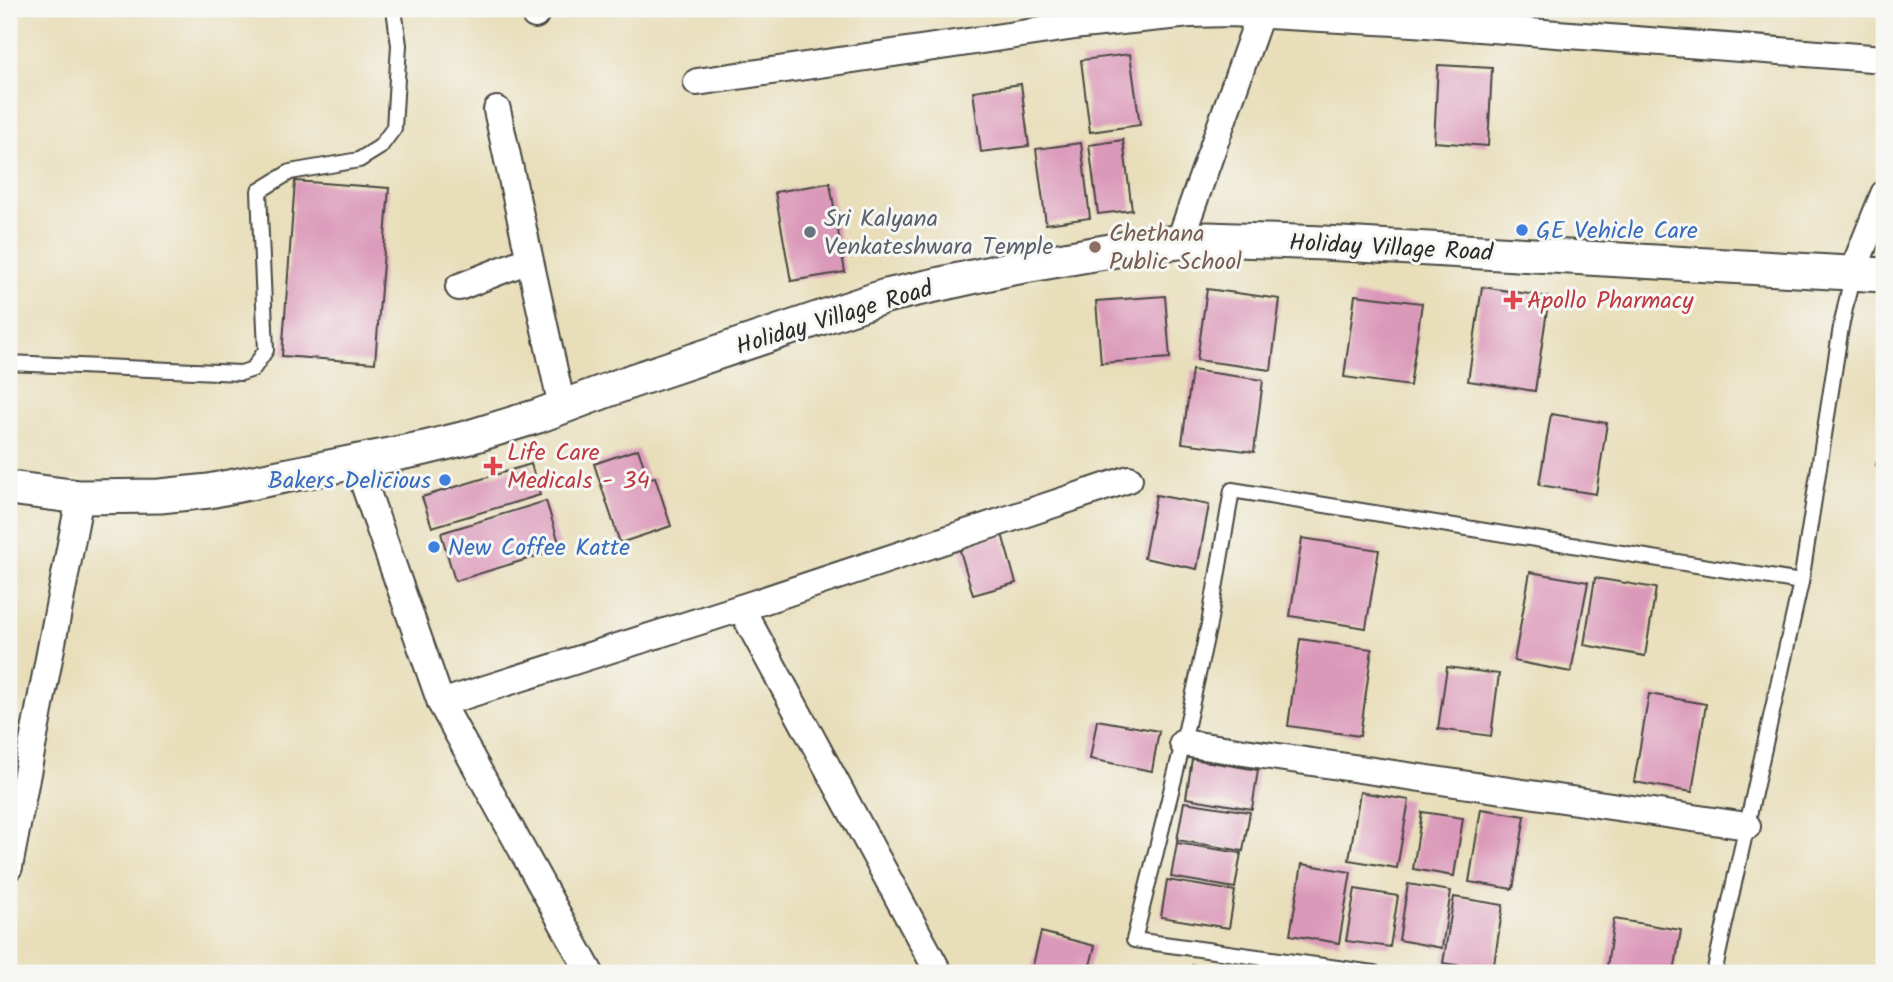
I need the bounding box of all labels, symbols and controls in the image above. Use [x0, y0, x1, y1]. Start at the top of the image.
place label: Sri Kalyana Venkateshwara Temple [824, 200, 1053, 267]
place label: GE Vehicle Care [1536, 212, 1698, 251]
place label: Chethana Public School [1109, 215, 1242, 282]
marker: GE Vehicle Care [1514, 222, 1530, 238]
marker: Sri Kalyana Venkateshwara Temple [802, 224, 818, 240]
street label: Holiday Village Road [1288, 224, 1495, 273]
marker: Chethana Public School [1087, 239, 1103, 255]
street label: Holiday Village Road [731, 270, 939, 367]
place label: Apollo Pharmacy [1527, 282, 1694, 321]
marker: Apollo Pharmacy [1505, 292, 1521, 308]
place label: Life Care Medicals - 34 [507, 434, 650, 501]
marker: Life Care Medicals - 34 [485, 458, 501, 474]
place label: Bakers Delicious [268, 462, 431, 501]
marker: Bakers Delicious [437, 472, 453, 488]
place label: New Coffee Katte [448, 529, 630, 568]
marker: New Coffee Katte [426, 539, 442, 555]

